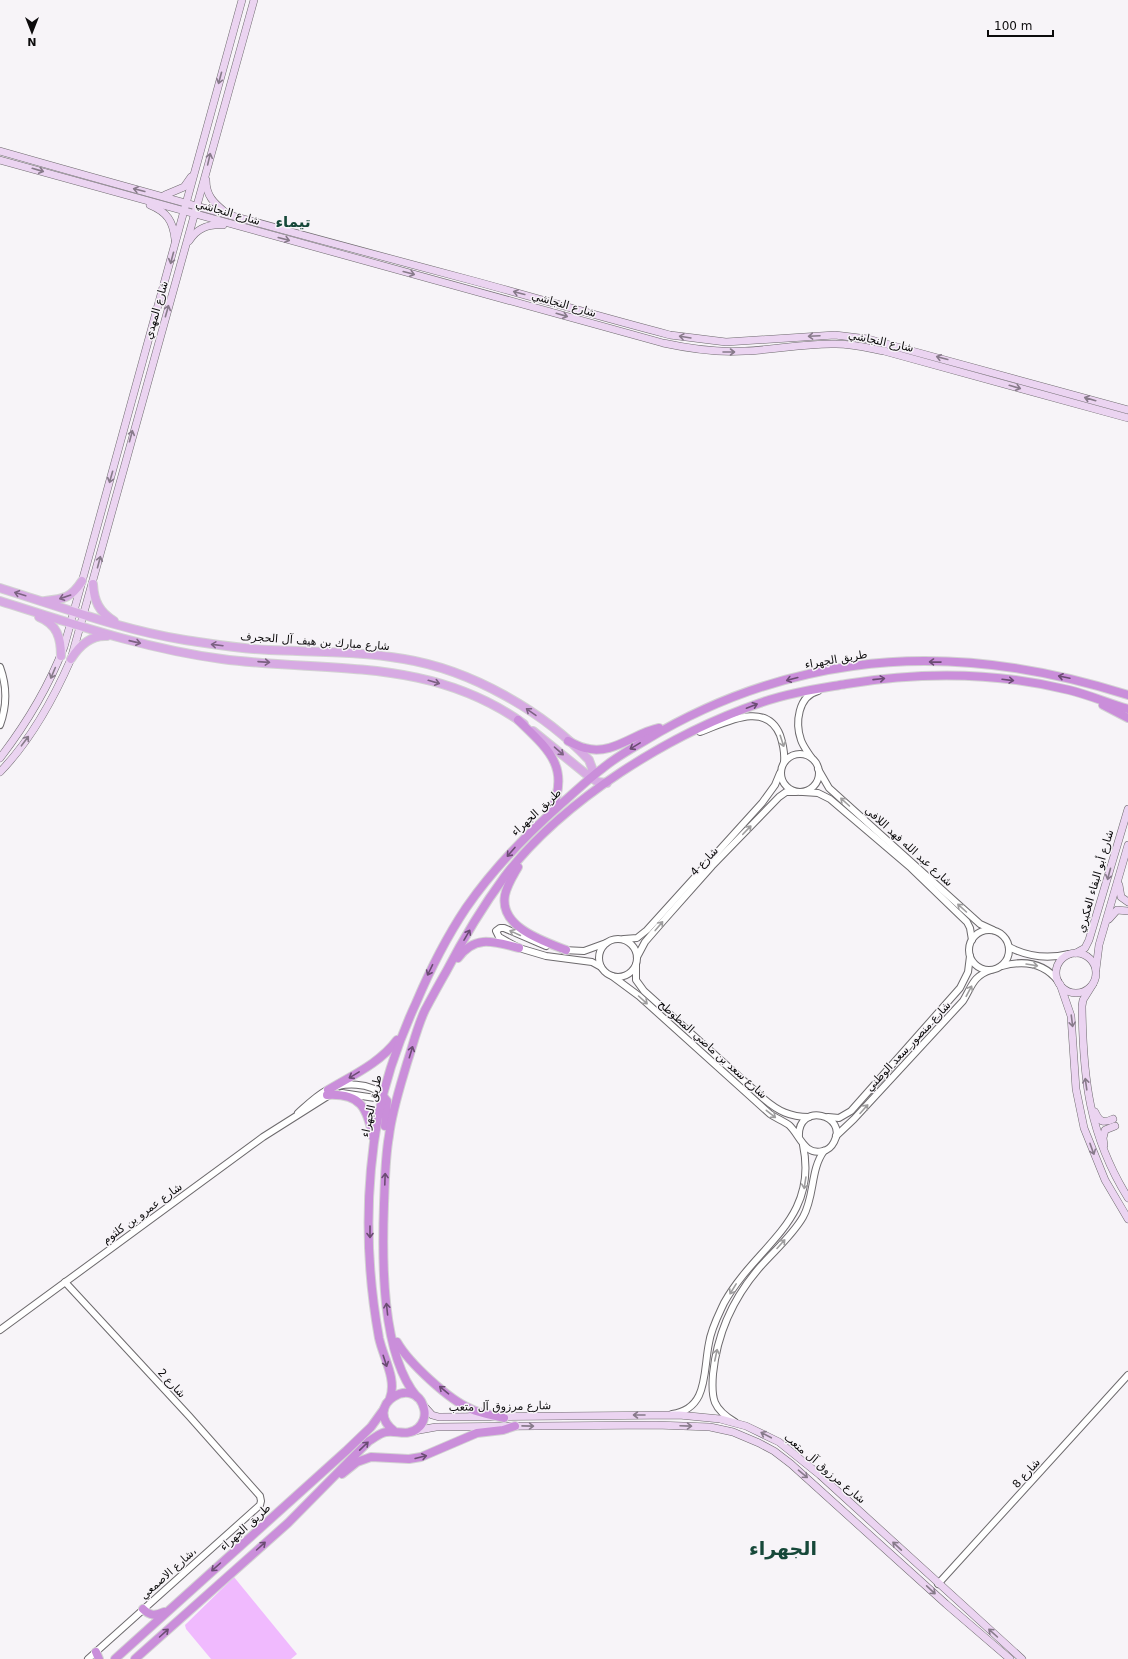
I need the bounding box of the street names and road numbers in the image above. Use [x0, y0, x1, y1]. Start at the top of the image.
street label: شارع النجاشي [194, 197, 262, 228]
street label: شارع المهدي [142, 279, 171, 341]
street label: شارع النجاشي [530, 289, 598, 320]
street label: شارع النجاشي [847, 328, 915, 355]
street label: شارع مبارك بن هيف آل الحجرف [240, 629, 390, 653]
street label: طريق الجهراء [804, 648, 869, 672]
street label: طريق الجهراء [509, 786, 565, 839]
street label: شارع عبد الله فهد اللافي [862, 804, 955, 889]
street label: شارع أبو البقاء العكبري [1074, 828, 1116, 934]
street label: شارع 4 [688, 844, 721, 879]
street label: شارع سعد بن ماضي المطوطح [656, 997, 769, 1101]
street label: شارع منصور سعد الوطني [863, 999, 953, 1094]
street label: طريق الجهراء [359, 1073, 385, 1139]
street label: شارع عمرو بن كلثوم [100, 1180, 185, 1247]
street label: شارع 2 [155, 1366, 188, 1401]
street label: شارع مرزوق آل متعب [449, 1398, 551, 1414]
street label: شارع مرزوق آل متعب [781, 1430, 869, 1506]
street label: شارع 8 [1010, 1456, 1043, 1491]
street label: طريق الجهراء [217, 1501, 274, 1554]
street label: شارع الاصمعي، [138, 1545, 199, 1602]

